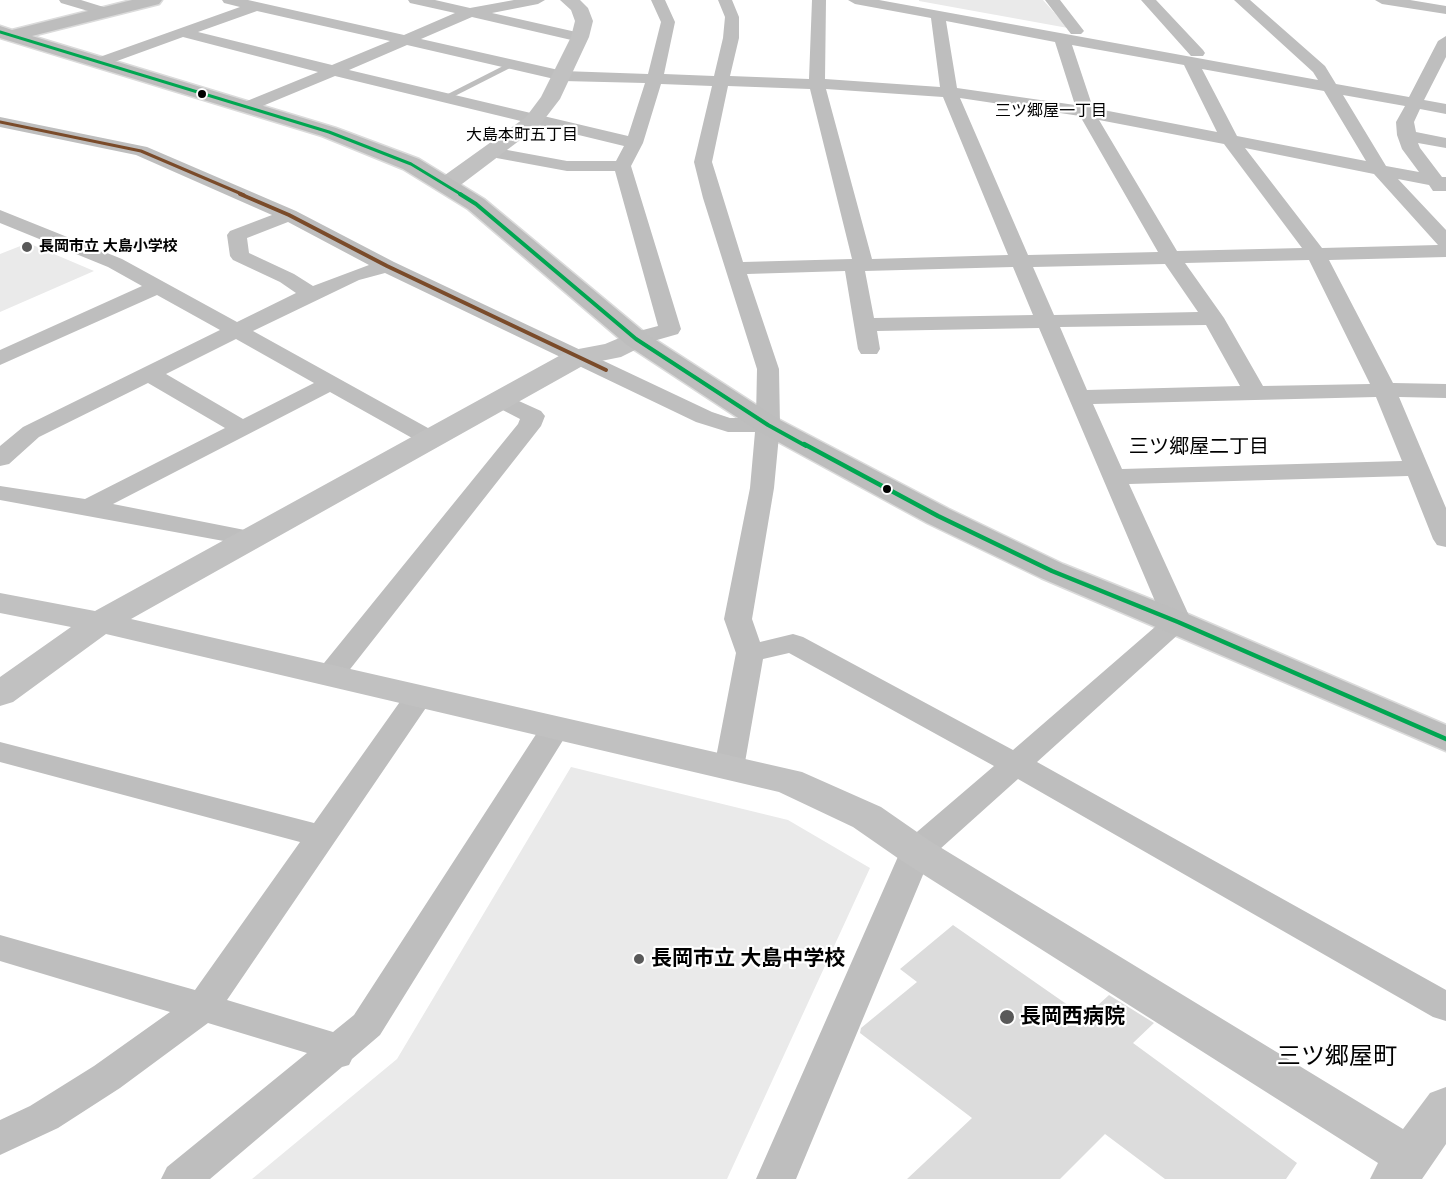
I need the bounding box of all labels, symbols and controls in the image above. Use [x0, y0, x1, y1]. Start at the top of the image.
unlabelled marker [196, 88, 208, 100]
district label: 三ツ郷屋一丁目 [995, 101, 1107, 121]
district label: 大島本町五丁目 [466, 125, 578, 145]
place label: 長岡市立 大島小学校 [39, 238, 178, 256]
marker: 長岡市立 大島小学校 [20, 240, 34, 254]
district label: 三ツ郷屋二丁目 [1129, 435, 1269, 459]
unlabelled marker [881, 483, 893, 495]
place label: 長岡市立 大島中学校 [651, 946, 845, 972]
marker: 長岡市立 大島中学校 [632, 952, 646, 966]
place label: 長岡西病院 [1020, 1004, 1125, 1030]
marker: 長岡西病院 [998, 1008, 1016, 1026]
district label: 三ツ郷屋町 [1277, 1043, 1397, 1071]

